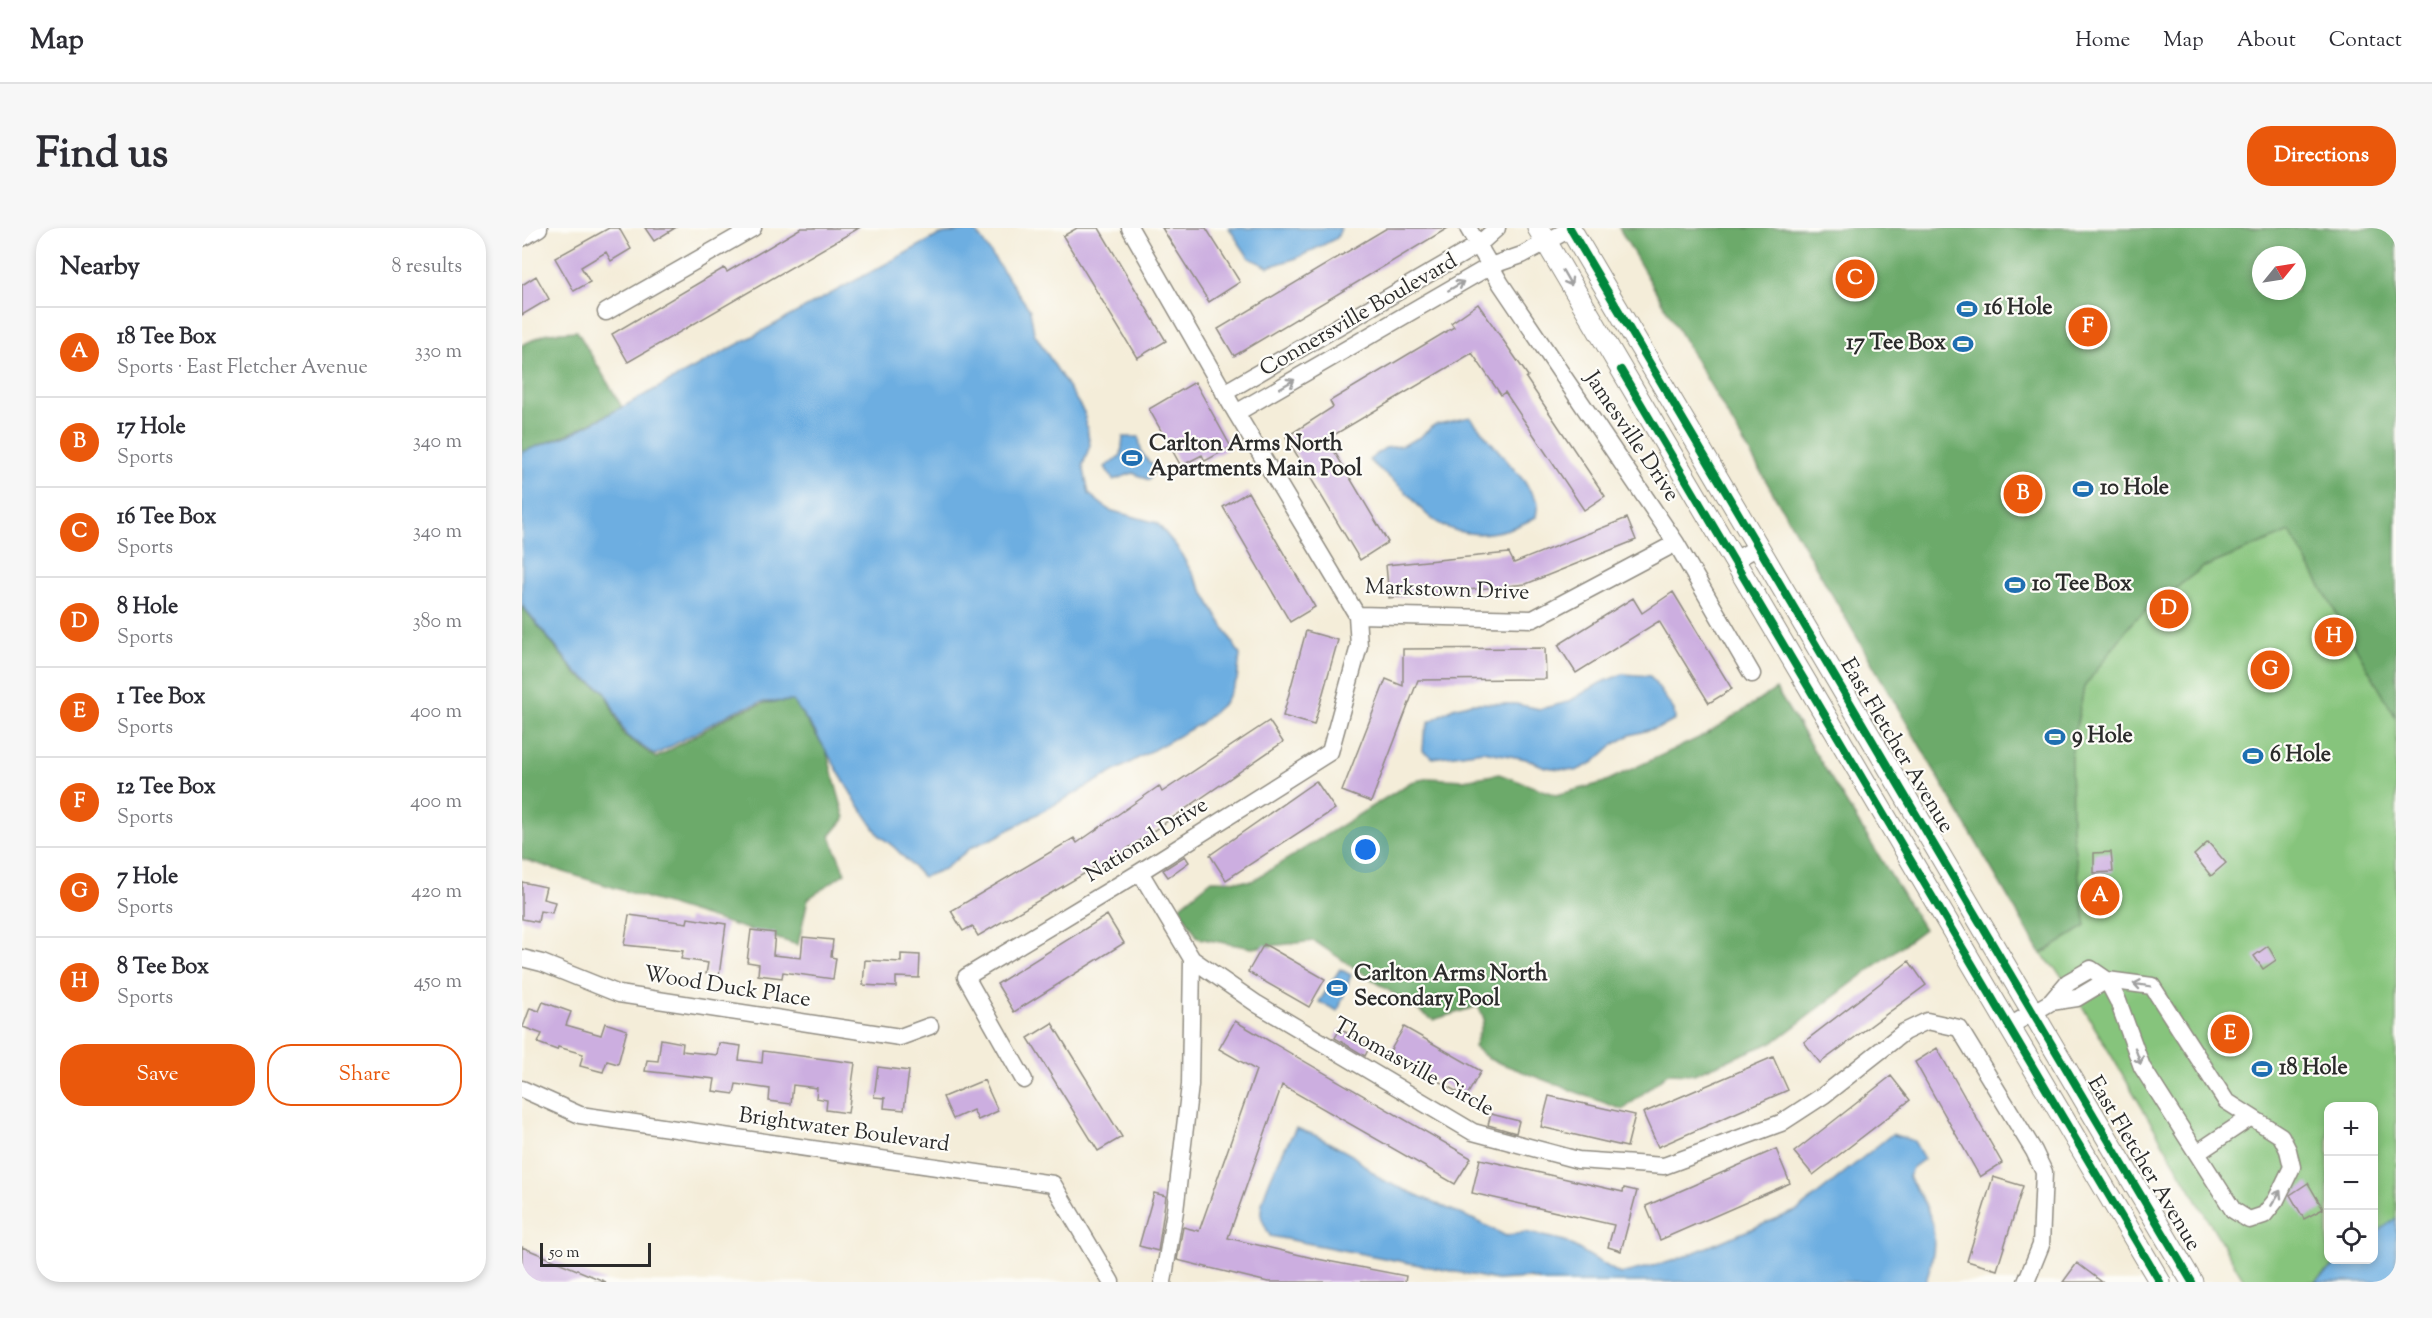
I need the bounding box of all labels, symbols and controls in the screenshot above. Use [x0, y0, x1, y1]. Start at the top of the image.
text: Map [30, 21, 84, 61]
text: Home [2075, 26, 2130, 56]
text: Map [2163, 26, 2204, 56]
text: About [2237, 26, 2296, 56]
text: Contact [2329, 26, 2402, 56]
text: Find us [36, 126, 168, 186]
button: Directions [2247, 126, 2396, 186]
street label: Connersville Boulevard [1254, 246, 1464, 386]
north arrow [2252, 246, 2306, 300]
text: Nearby [60, 249, 140, 286]
text: 8 results [391, 253, 462, 282]
pin: C [1836, 256, 1874, 302]
one-way arrow [1561, 269, 1573, 286]
one-way arrow [1446, 280, 1464, 291]
place label: 16 Hole [1984, 293, 2053, 325]
sports icon: 16 Hole [1955, 297, 1979, 321]
pin: F [2068, 304, 2108, 350]
text: 18 Tee Box [117, 322, 217, 354]
place label: 17 Tee Box [1846, 328, 1946, 360]
sports icon: 17 Tee Box [1951, 332, 1975, 356]
text: A [71, 338, 88, 367]
text: 330 m [415, 338, 462, 367]
text: Sports · East Fletcher Avenue [117, 354, 368, 383]
street label: Jamesville Drive [1575, 365, 1687, 509]
one-way arrow [1278, 378, 1295, 390]
text: 17 Hole [117, 412, 186, 444]
text: B [73, 428, 86, 457]
text: 340 m [413, 428, 462, 457]
place label: Carlton Arms North Apartments Main Pool [1149, 429, 1363, 486]
text: Sports [117, 444, 173, 473]
sports icon: Carlton Arms North Apartments Main Pool [1120, 446, 1144, 470]
pin: B [2004, 472, 2042, 516]
place label: 10 Hole [2100, 473, 2169, 505]
sports icon: 10 Hole [2071, 477, 2095, 501]
text: 16 Tee Box [117, 502, 217, 534]
text: C [71, 518, 88, 547]
text: 340 m [413, 518, 462, 547]
text: Sports [117, 534, 173, 563]
place label: 10 Tee Box [2032, 569, 2132, 601]
street label: Markstown Drive [1364, 572, 1530, 610]
sports icon: 10 Tee Box [2003, 573, 2027, 597]
pin: D [2150, 586, 2188, 632]
text: 8 Hole [117, 592, 178, 624]
text: D [72, 608, 87, 637]
text: 380 m [413, 608, 462, 637]
pin: H [2314, 614, 2354, 660]
text: Sports [117, 624, 173, 653]
pin: G [2250, 648, 2290, 692]
street label: East Fletcher Avenue [1831, 652, 1961, 840]
text: 1 Tee Box [117, 682, 206, 714]
text: E [73, 698, 86, 727]
text: 400 m [410, 698, 462, 727]
text: Sports [117, 714, 173, 743]
place label: 9 Hole [2072, 721, 2133, 753]
sports icon: 9 Hole [2043, 725, 2067, 749]
place label: 6 Hole [2270, 740, 2331, 772]
sports icon: 6 Hole [2241, 744, 2265, 768]
text: 12 Tee Box [117, 772, 216, 804]
text: F [74, 788, 85, 817]
text: 400 m [410, 788, 462, 817]
street label: National Drive [1079, 790, 1215, 892]
text: Sports [117, 804, 173, 833]
your location [1351, 835, 1380, 864]
text: 7 Hole [117, 862, 178, 894]
pin: A [2080, 874, 2120, 918]
text: G [71, 878, 88, 907]
text: 420 m [411, 878, 462, 907]
text: Sports [117, 894, 173, 923]
text: 8 Tee Box [117, 952, 209, 984]
street label: Wood Duck Place [641, 959, 813, 1017]
place label: Carlton Arms North Secondary Pool [1354, 959, 1548, 1016]
text: H [72, 968, 87, 997]
text: 450 m [414, 968, 462, 997]
sports icon: Carlton Arms North Secondary Pool [1325, 976, 1349, 1000]
one-way arrow [2133, 979, 2153, 990]
text: Sports [117, 984, 173, 1013]
street label: Thomasville Circle [1327, 1010, 1499, 1126]
pin: E [2210, 1012, 2250, 1056]
button: Save [60, 1044, 255, 1106]
button: Share [267, 1044, 462, 1106]
one-way arrow [2133, 1046, 2144, 1065]
place label: 18 Hole [2279, 1053, 2348, 1085]
sports icon: 18 Hole [2250, 1057, 2274, 1081]
street label: East Fletcher Avenue [2078, 1070, 2208, 1258]
street label: Brightwater Boulevard [736, 1100, 952, 1162]
map controls [2324, 1102, 2378, 1264]
button: + [2324, 1102, 2378, 1156]
button: − [2324, 1156, 2378, 1210]
one-way arrow [2271, 1190, 2283, 1207]
button: locate [2324, 1210, 2378, 1264]
scale bar [540, 1240, 651, 1268]
text: 50 m [549, 1242, 580, 1265]

